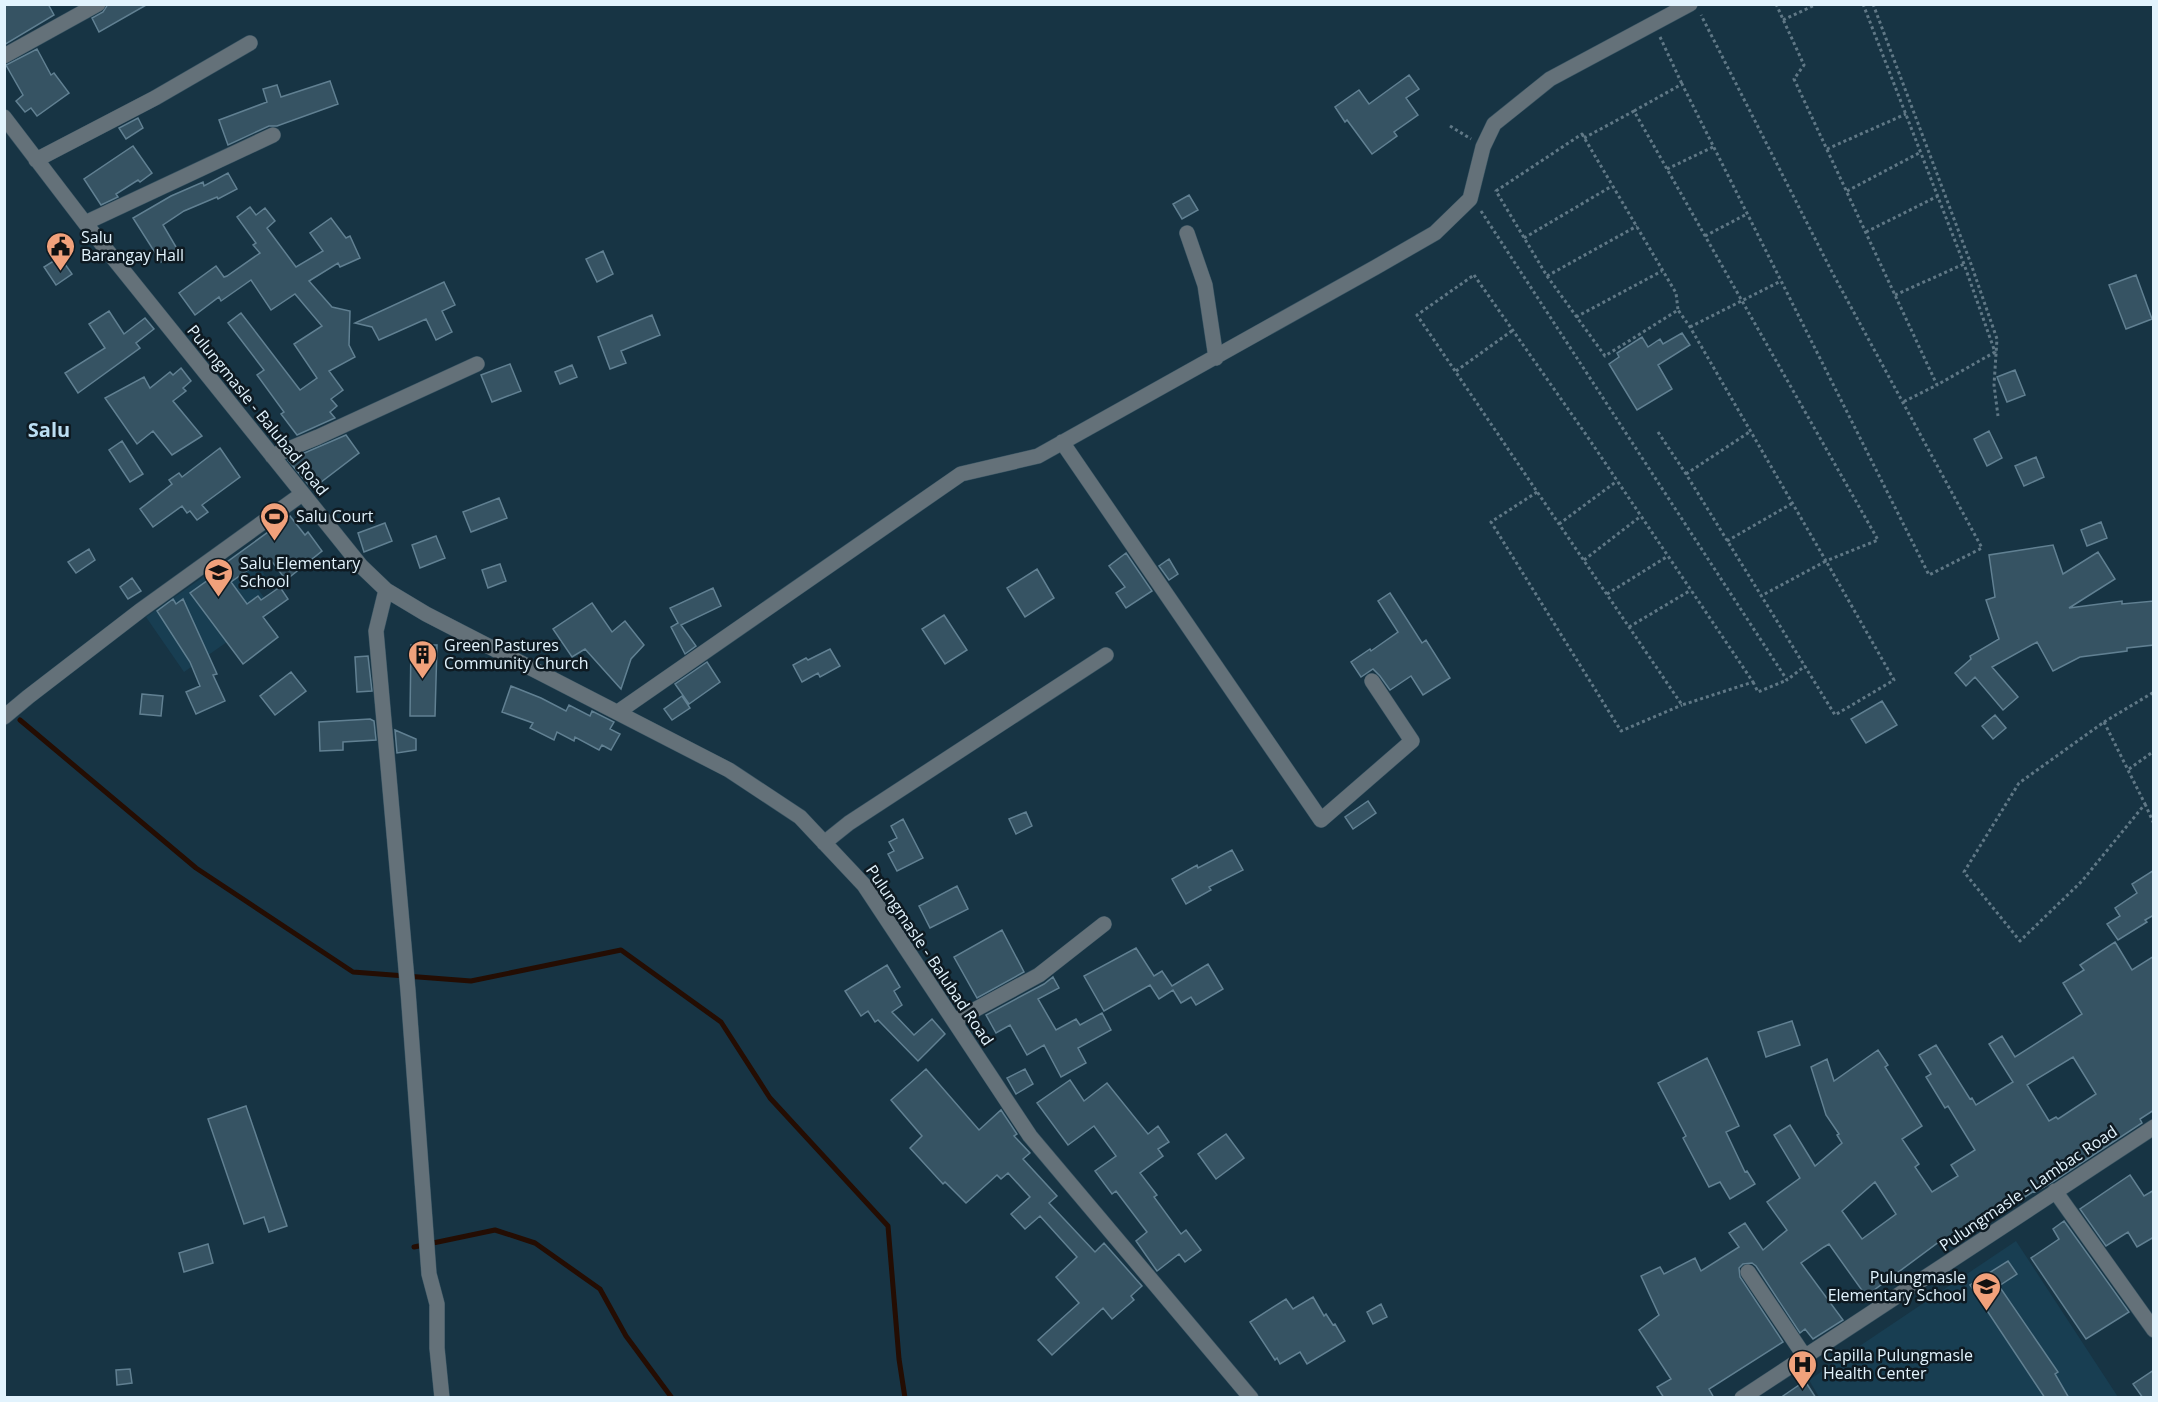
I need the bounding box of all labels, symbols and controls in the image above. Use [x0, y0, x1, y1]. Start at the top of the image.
place label: Salu Barangay Hall [81, 226, 184, 266]
public building icon: Salu Barangay Hall [44, 230, 76, 272]
street label: Pulungmasle - Balubad Road [182, 320, 334, 500]
district label: Salu [28, 416, 70, 443]
sports icon: Salu Court [259, 500, 291, 542]
place label: Salu Court [296, 505, 374, 527]
place label: Salu Elementary School [240, 552, 361, 592]
school or university icon: Salu Elementary School [203, 556, 235, 598]
place label: Green Pastures Community Church [444, 634, 589, 674]
building icon: Green Pastures Community Church [407, 638, 439, 680]
street label: Pulungmasle - Balubad Road [861, 860, 999, 1050]
street label: Pulungmasle - Lambac Road [1935, 1120, 2121, 1256]
place label: Pulungmasle Elementary School [1828, 1266, 1966, 1306]
school or university icon: Pulungmasle Elementary School [1971, 1270, 2003, 1312]
place label: Capilla Pulungmasle Health Center [1823, 1344, 1973, 1384]
hospital icon: Capilla Pulungmasle Health Center [1786, 1348, 1818, 1390]

